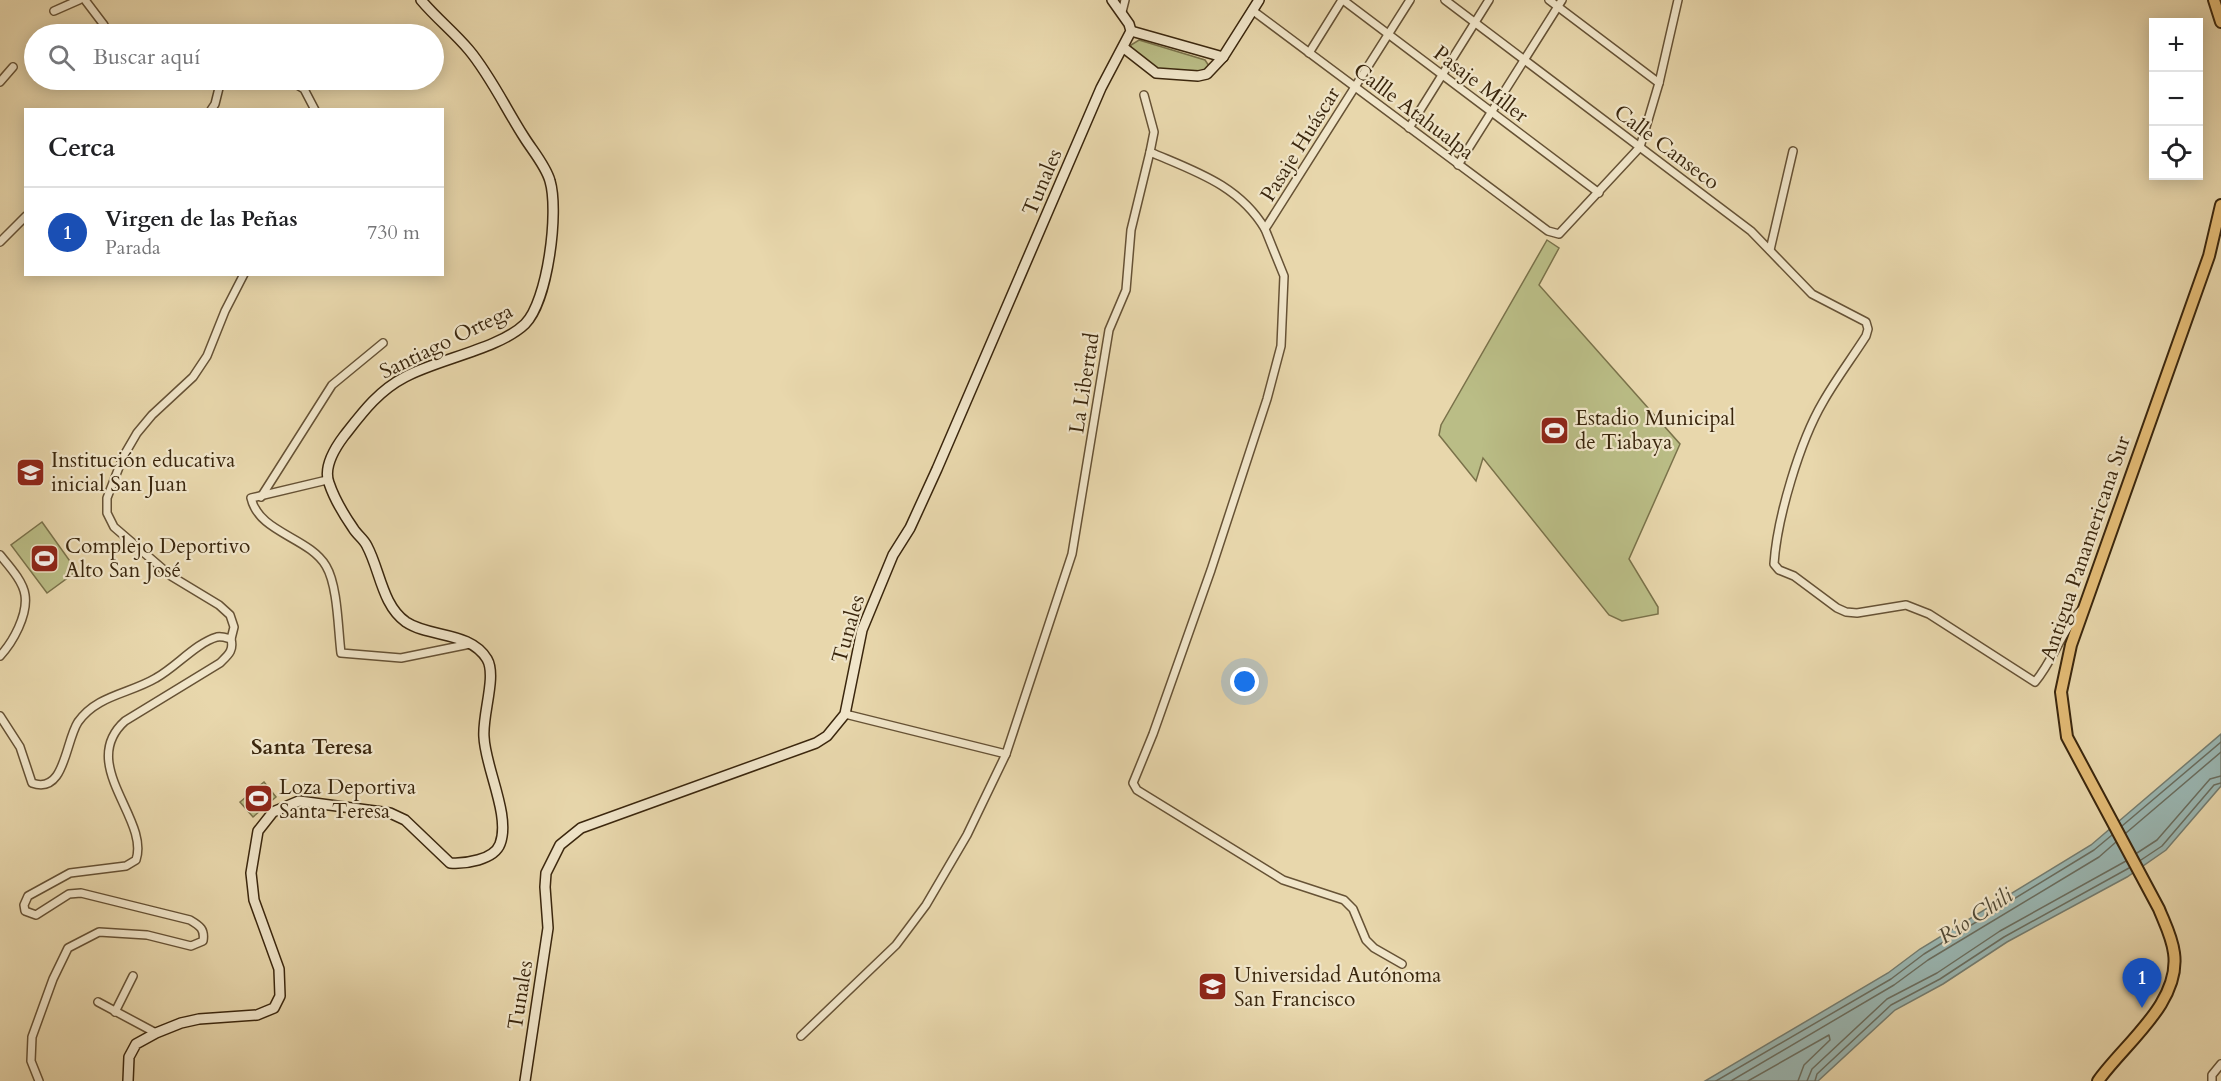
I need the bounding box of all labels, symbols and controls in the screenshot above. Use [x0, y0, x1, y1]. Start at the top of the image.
map controls [2149, 18, 2203, 180]
button: + [2149, 18, 2203, 72]
search box [24, 24, 444, 90]
street label: Pasaje Miller [1427, 39, 1535, 130]
icon: search [45, 41, 78, 74]
text: Buscar aquí [93, 42, 200, 72]
street label: Callle Atahualpa [1347, 56, 1480, 167]
button: − [2149, 72, 2203, 126]
street label: Pasaje Huáscar [1254, 81, 1347, 207]
street label: Calle Canseco [1608, 98, 1726, 197]
button: locate [2149, 126, 2203, 180]
text: Cerca [48, 130, 115, 165]
street label: Tunales [1015, 144, 1069, 220]
text: Virgen de las Peñas [105, 204, 298, 234]
text: 1 [62, 219, 73, 246]
text: 730 m [367, 219, 420, 246]
text: Parada [105, 234, 161, 261]
street label: Santiago Ortega [375, 297, 518, 386]
street label: La Libertad [1062, 331, 1107, 435]
place label: Estadio Municipal de Tiabaya [1575, 404, 1735, 457]
sports icon: Estadio Municipal de Tiabaya [1538, 414, 1570, 446]
street label: Antigua Panamericana Sur [2033, 432, 2138, 664]
place label: Institución educativa inicial San Juan [51, 446, 235, 499]
school or university icon: Institución educativa inicial San Juan [14, 456, 46, 488]
place label: Complejo Deportivo Alto San José [65, 532, 250, 585]
sports icon: Complejo Deportivo Alto San José [28, 542, 60, 574]
street label: Tunales [825, 592, 872, 667]
your location [1230, 667, 1259, 696]
district label: Santa Teresa [251, 732, 373, 762]
place label: Loza Deportiva Santa Teresa [279, 773, 416, 826]
sports icon: Loza Deportiva Santa Teresa [242, 783, 274, 815]
water label: Río Chili [1932, 880, 2020, 951]
street label: Tunales [501, 958, 540, 1032]
pin: 1 [2122, 958, 2162, 1008]
place label: Universidad Autónoma San Francisco [1234, 961, 1441, 1014]
school or university icon: Universidad Autónoma San Francisco [1197, 971, 1229, 1003]

